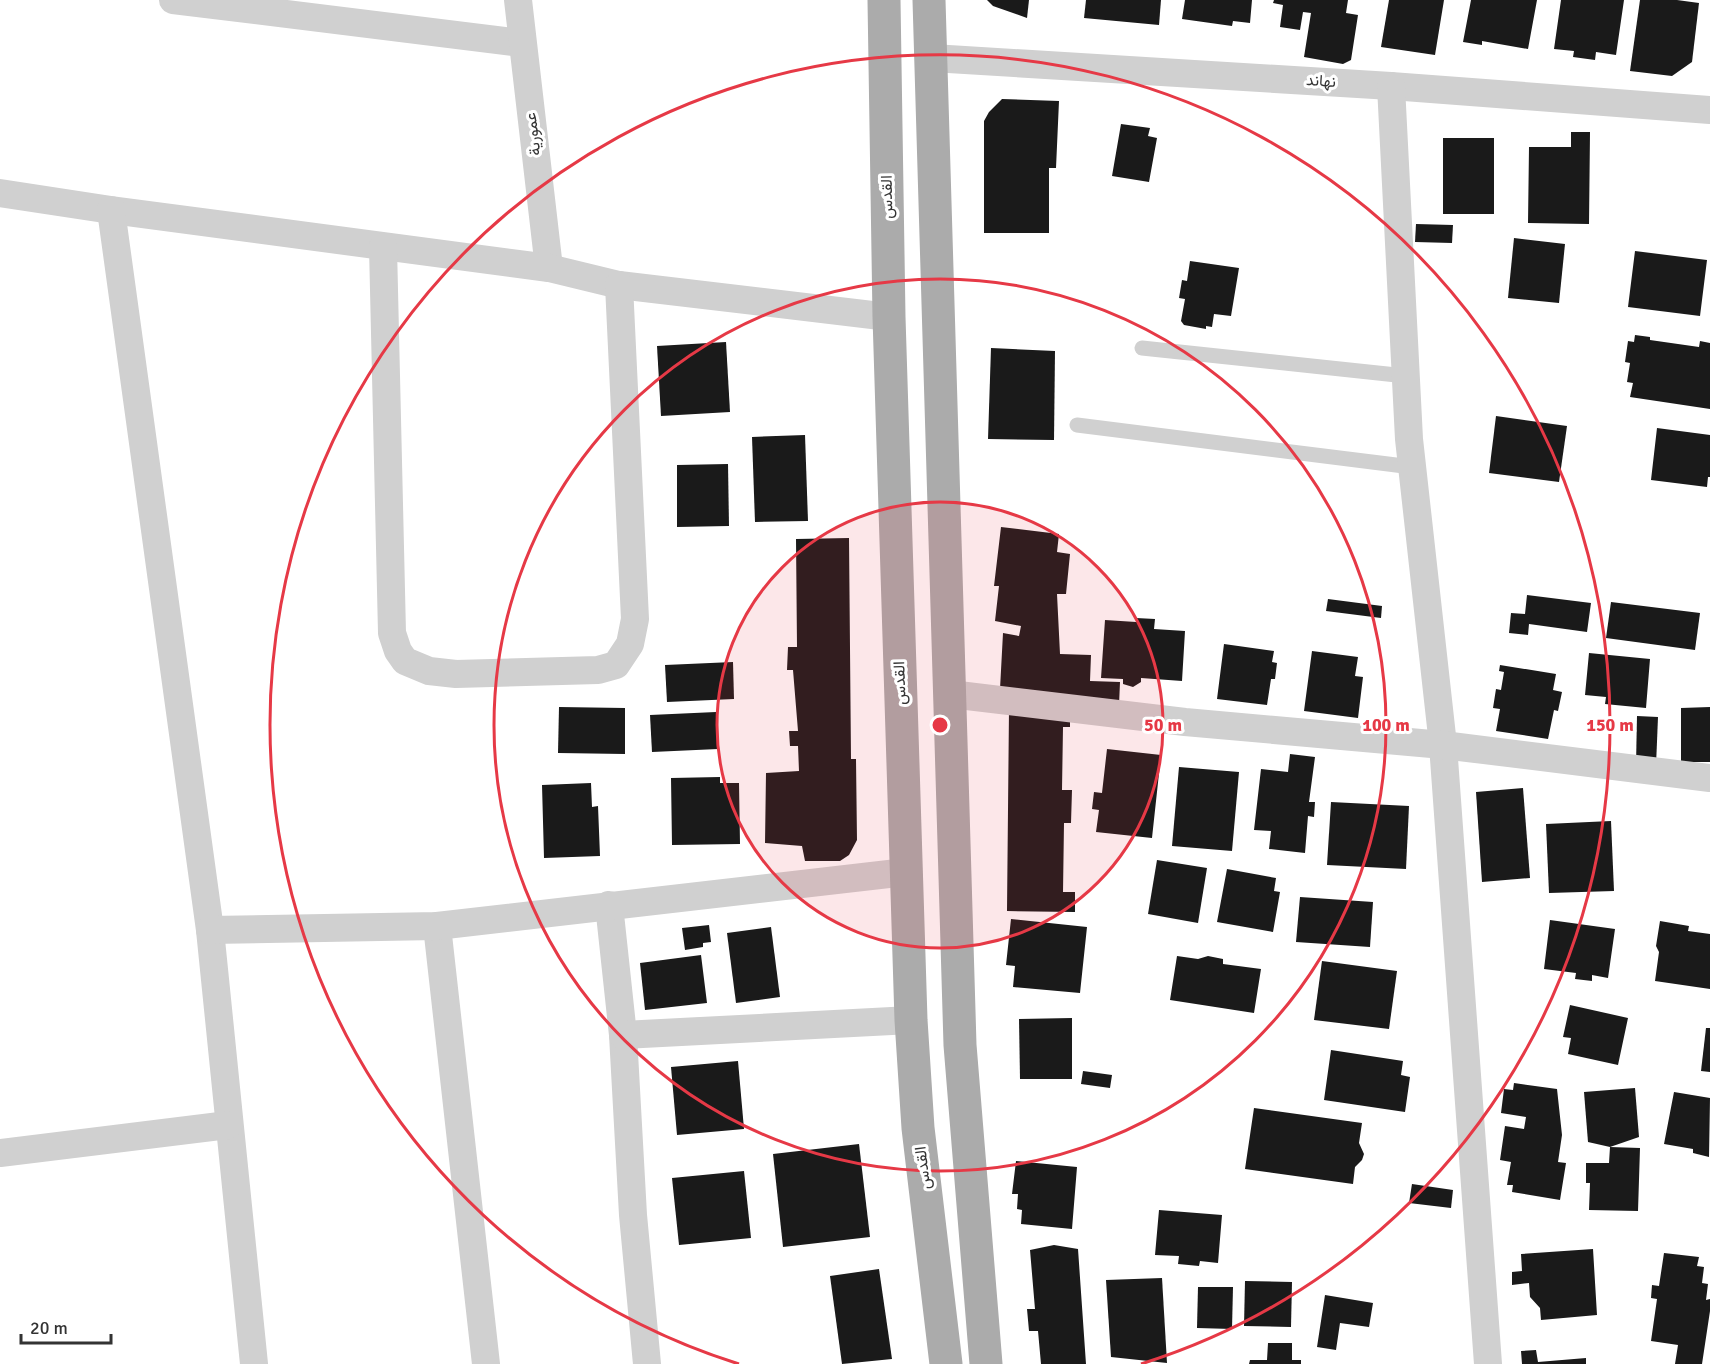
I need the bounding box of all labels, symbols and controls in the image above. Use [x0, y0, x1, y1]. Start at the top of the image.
street label: نهاند [1305, 70, 1337, 92]
street label: عمورية [520, 111, 546, 157]
street label: القدس [877, 175, 897, 219]
street label: القدس [889, 661, 911, 705]
text: 50 m [1144, 714, 1182, 736]
text: 100 m [1362, 714, 1410, 736]
text: 150 m [1586, 714, 1634, 736]
centre of rings [930, 715, 950, 735]
street label: القدس [910, 1145, 936, 1191]
scale bar [21, 1307, 111, 1345]
text: 20 m [30, 1317, 68, 1339]

